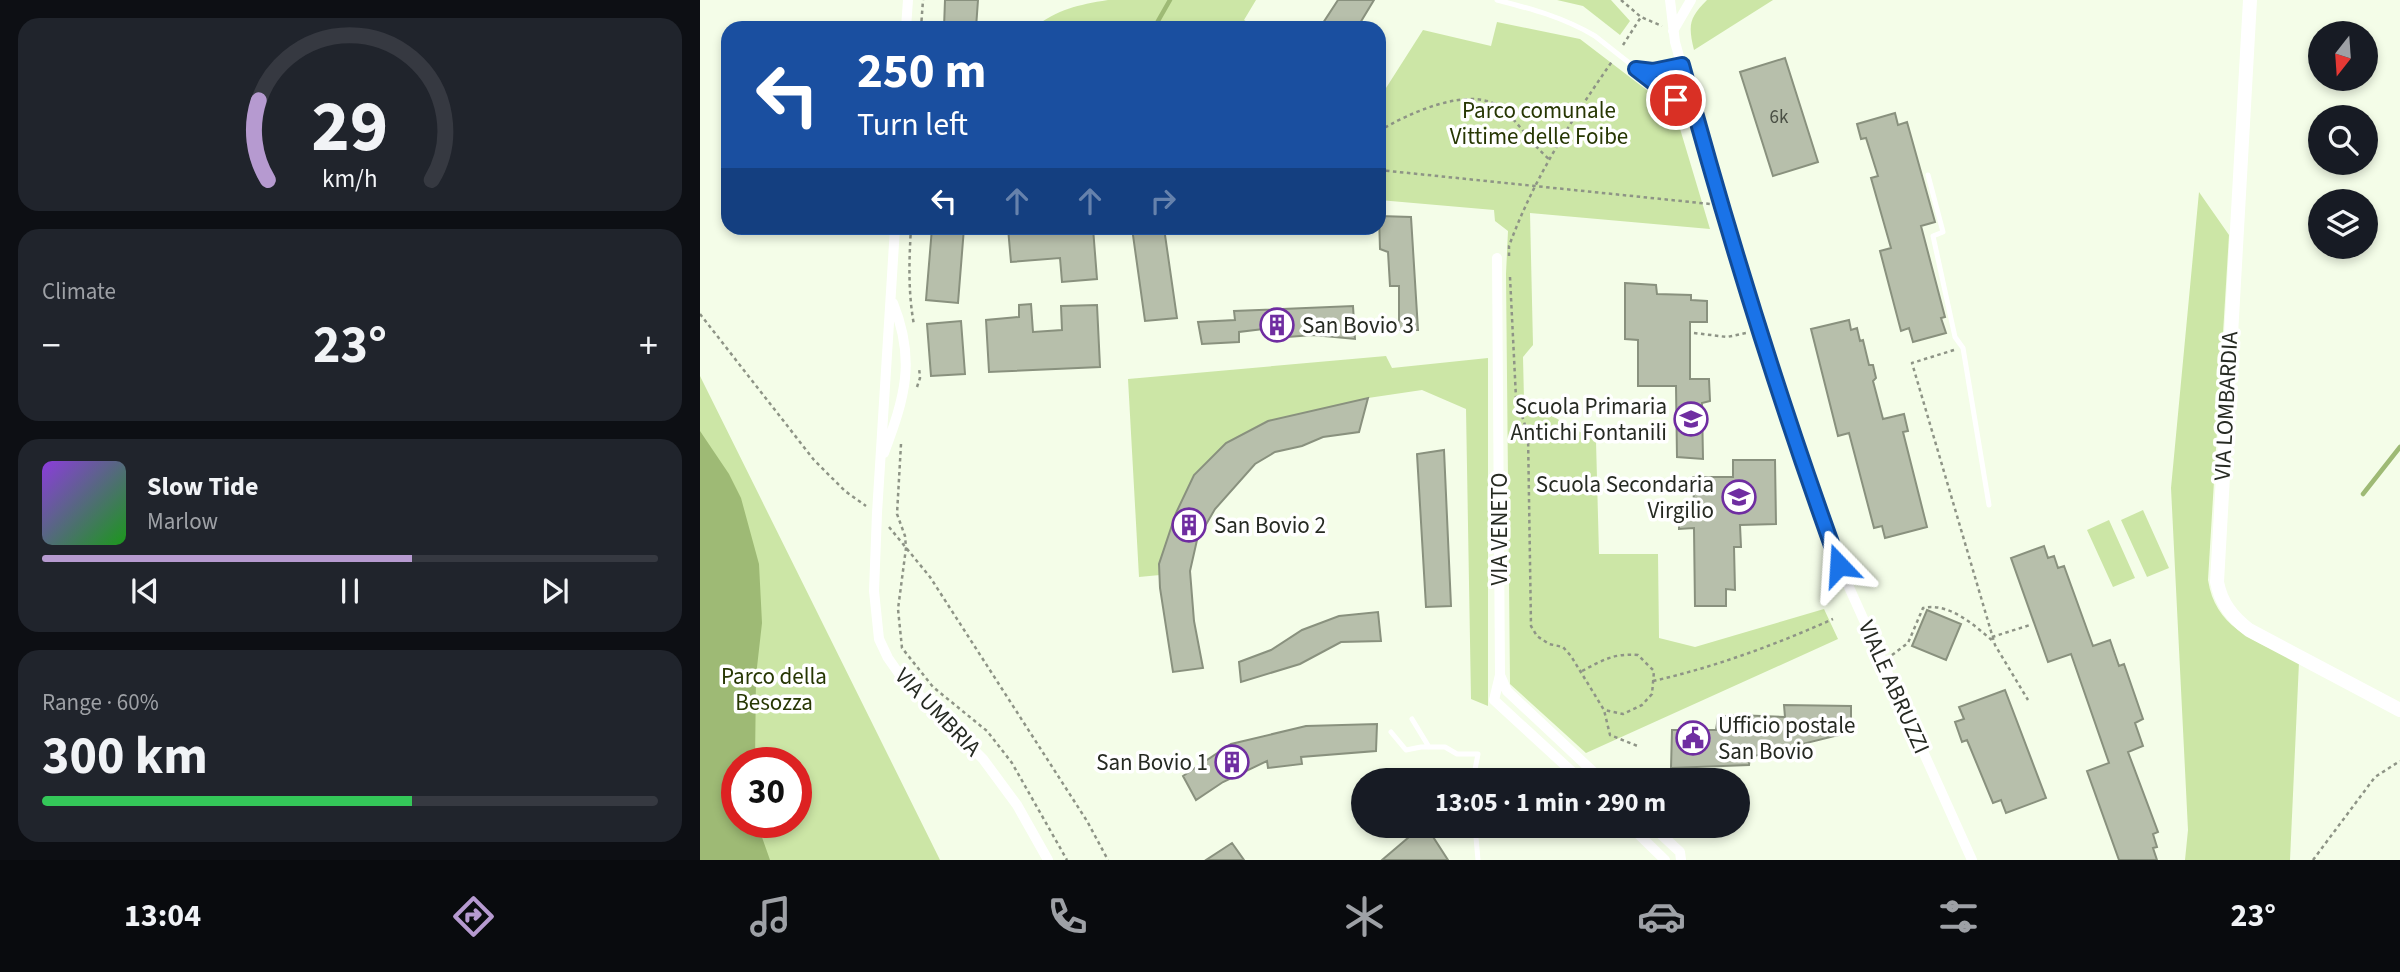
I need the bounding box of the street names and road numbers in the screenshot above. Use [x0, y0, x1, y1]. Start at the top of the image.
street label: VIA LOMBARDIA [2206, 330, 2246, 481]
street label: VIA VENETO [1483, 472, 1516, 586]
street label: VIALE ABRUZZI [1850, 615, 1938, 759]
street label: VIA UMBRIA [887, 660, 989, 764]

